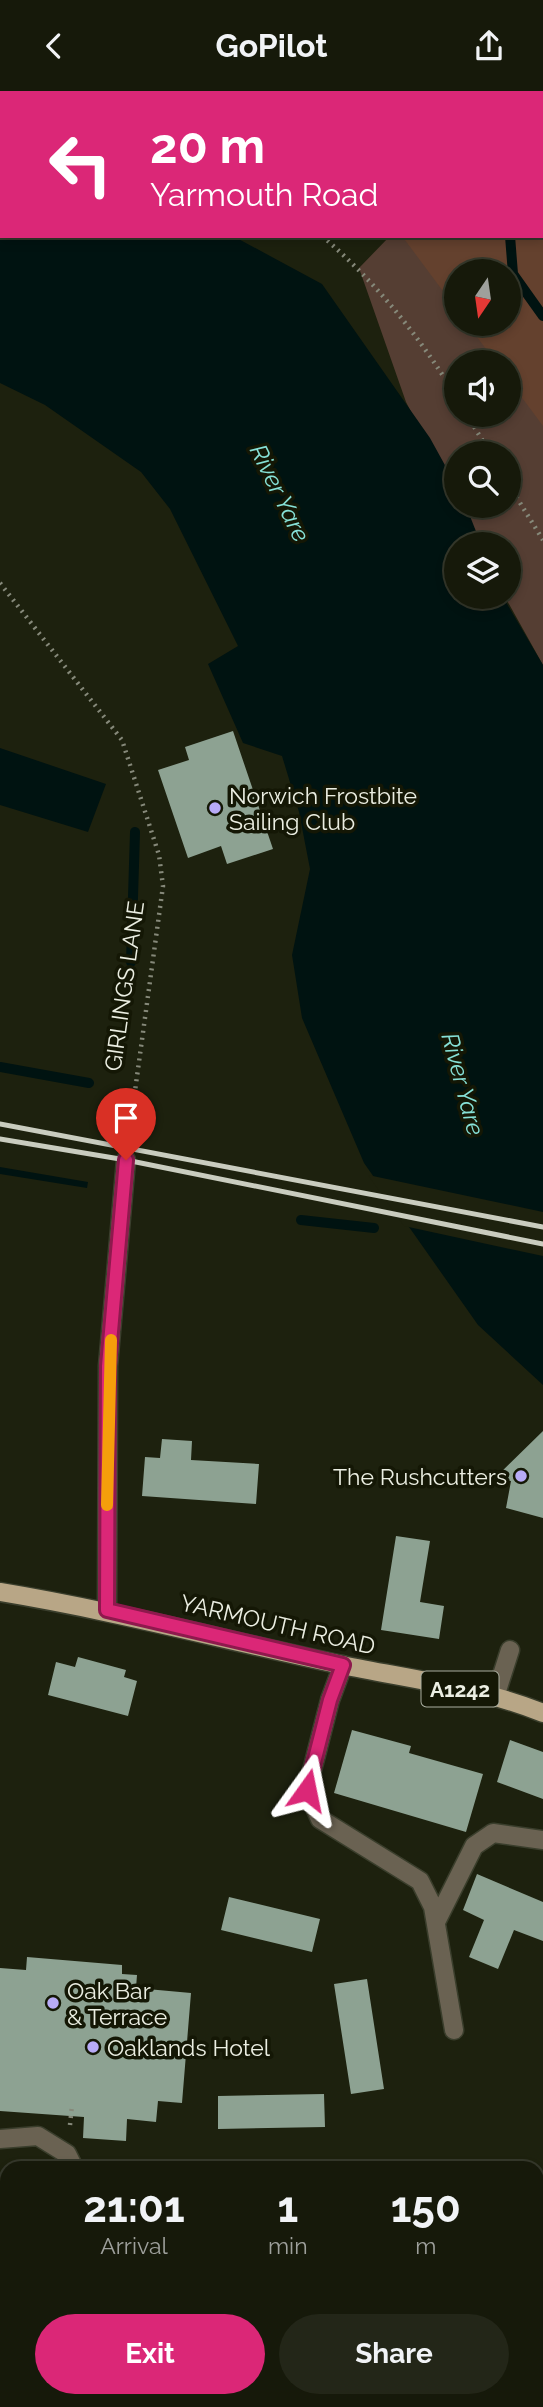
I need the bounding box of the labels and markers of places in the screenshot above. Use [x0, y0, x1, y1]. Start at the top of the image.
place label: Norwich Frostbite Sailing Club [229, 782, 417, 835]
marker: Norwich Frostbite Sailing Club [207, 800, 223, 816]
pin [96, 1088, 156, 1160]
place label: The Rushcutters [333, 1463, 507, 1490]
marker: The Rushcutters [513, 1468, 529, 1484]
place label: Oak Bar & Terrace [67, 1977, 167, 2030]
marker: Oak Bar & Terrace [45, 1995, 61, 2011]
place label: Oaklands Hotel [107, 2034, 271, 2061]
marker: Oaklands Hotel [85, 2039, 101, 2055]

